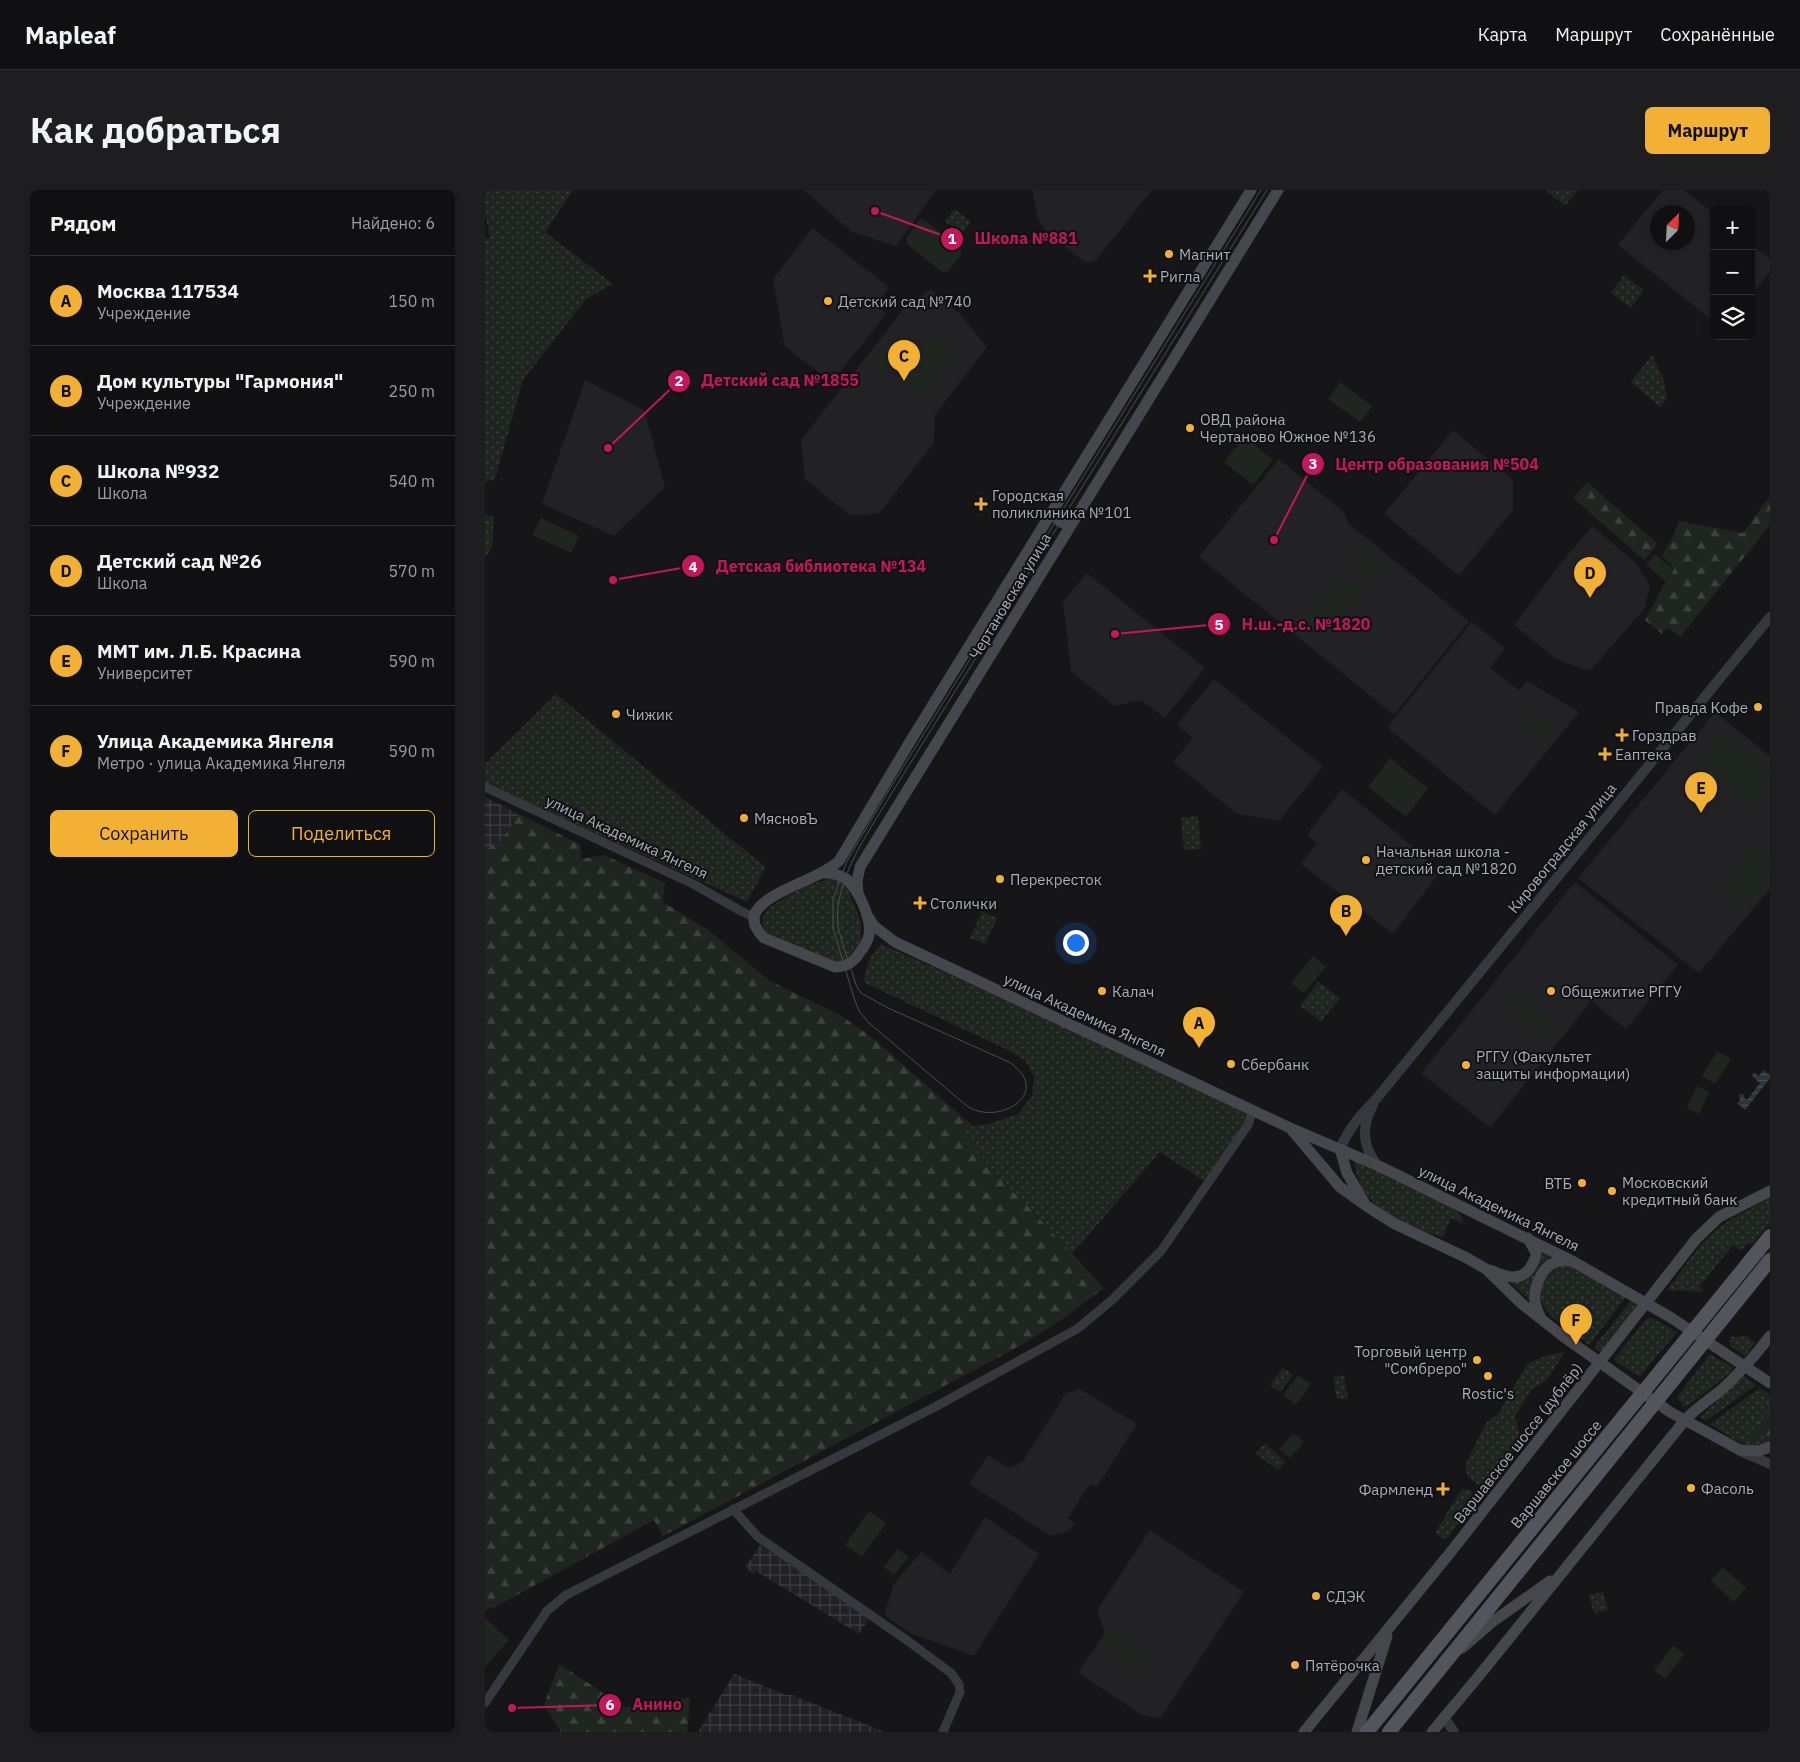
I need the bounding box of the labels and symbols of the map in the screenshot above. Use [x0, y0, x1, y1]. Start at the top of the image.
north arrow [1650, 205, 1695, 250]
callout: Школа №881 [939, 223, 1087, 254]
text: Школа №881 [974, 228, 1078, 248]
text: 1 [947, 229, 957, 248]
place label: Магнит [1179, 245, 1230, 264]
marker: Магнит [1163, 248, 1175, 260]
place label: Ригла [1160, 267, 1200, 286]
marker: Ригла [1144, 270, 1156, 282]
place label: Детский сад №740 [838, 292, 972, 311]
marker: Детский сад №740 [822, 295, 834, 307]
pin: C [888, 340, 920, 381]
callout: Детский сад №1855 [666, 365, 869, 396]
text: Детский сад №1855 [701, 370, 859, 390]
text: 2 [674, 371, 684, 390]
place label: ОВД района Чертаново Южное №136 [1200, 410, 1376, 446]
marker: ОВД района Чертаново Южное №136 [1184, 422, 1196, 434]
callout: Центр образования №504 [1301, 449, 1549, 480]
text: 3 [1308, 454, 1318, 473]
text: Центр образования №504 [1335, 454, 1539, 474]
place label: Городская поликлиника №101 [992, 486, 1131, 522]
marker: Городская поликлиника №101 [974, 497, 988, 511]
street label: Чертановская улица [965, 530, 1055, 662]
callout: Детская библиотека №134 [681, 551, 936, 582]
text: Детская библиотека №134 [716, 556, 927, 576]
text: 4 [688, 557, 698, 576]
pin: D [1574, 557, 1606, 598]
callout: Н.ш.-д.с. №1820 [1207, 609, 1380, 640]
text: Н.ш.-д.с. №1820 [1242, 614, 1371, 634]
text: 5 [1214, 615, 1224, 634]
place label: Правда Кофе [1655, 698, 1748, 717]
marker: Правда Кофе [1752, 701, 1764, 713]
place label: Чижик [626, 705, 673, 724]
marker: Чижик [610, 708, 622, 720]
place label: Горздрав [1632, 726, 1697, 745]
marker: Горздрав [1616, 729, 1628, 741]
place label: Еаптека [1615, 745, 1672, 764]
marker: Еаптека [1599, 748, 1611, 760]
pin: E [1685, 772, 1717, 813]
street label: Кировоградская улица [1504, 779, 1620, 917]
street label: улица Академика Янгеля [543, 791, 711, 883]
place label: МясновЪ [754, 809, 818, 828]
marker: МясновЪ [738, 812, 750, 824]
place label: Начальная школа - детский сад №1820 [1376, 842, 1517, 878]
marker: Начальная школа - детский сад №1820 [1360, 854, 1372, 866]
place label: Перекресток [1010, 870, 1102, 889]
marker: Перекресток [994, 873, 1006, 885]
place label: Столички [930, 894, 997, 913]
pin: B [1330, 895, 1362, 936]
marker: Столички [914, 897, 926, 909]
your location [1063, 930, 1089, 956]
street label: улица Академика Янгеля [1001, 969, 1169, 1061]
place label: Калач [1112, 982, 1154, 1001]
place label: Общежитие РГГУ [1561, 982, 1682, 1001]
marker: Калач [1096, 985, 1108, 997]
marker: Общежитие РГГУ [1545, 985, 1557, 997]
pin: A [1183, 1007, 1215, 1048]
place label: РГГУ (Факультет защиты информации) [1476, 1047, 1630, 1083]
place label: Сбербанк [1241, 1055, 1309, 1074]
marker: Сбербанк [1225, 1058, 1237, 1070]
marker: РГГУ (Факультет защиты информации) [1460, 1059, 1472, 1071]
street label: улица Академика Янгеля [1415, 1161, 1583, 1255]
place label: Московский кредитный банк [1622, 1173, 1738, 1209]
place label: ВТБ [1544, 1174, 1572, 1193]
marker: ВТБ [1576, 1177, 1588, 1189]
marker: Московский кредитный банк [1606, 1185, 1618, 1197]
pin: F [1560, 1304, 1592, 1345]
place label: Торговый центр "Сомбреро" [1354, 1342, 1467, 1378]
marker: Торговый центр "Сомбреро" [1471, 1354, 1483, 1366]
street label: Варшавское шоссе (дублёр) [1450, 1359, 1586, 1527]
marker: Rostic's [1482, 1370, 1494, 1382]
place label: Rostic's [1462, 1384, 1514, 1403]
street label: Варшавское шоссе [1507, 1416, 1605, 1532]
place label: Фасоль [1701, 1479, 1754, 1498]
place label: Фармленд [1359, 1480, 1433, 1499]
marker: Фасоль [1685, 1482, 1697, 1494]
marker: Фармленд [1437, 1483, 1449, 1495]
place label: СДЭК [1326, 1587, 1366, 1606]
marker: СДЭК [1310, 1590, 1322, 1602]
place label: Пятёрочка [1305, 1656, 1380, 1675]
marker: Пятёрочка [1289, 1659, 1301, 1671]
callout: Анино [598, 1689, 692, 1720]
text: Анино [632, 1694, 682, 1714]
text: 6 [605, 1695, 615, 1714]

